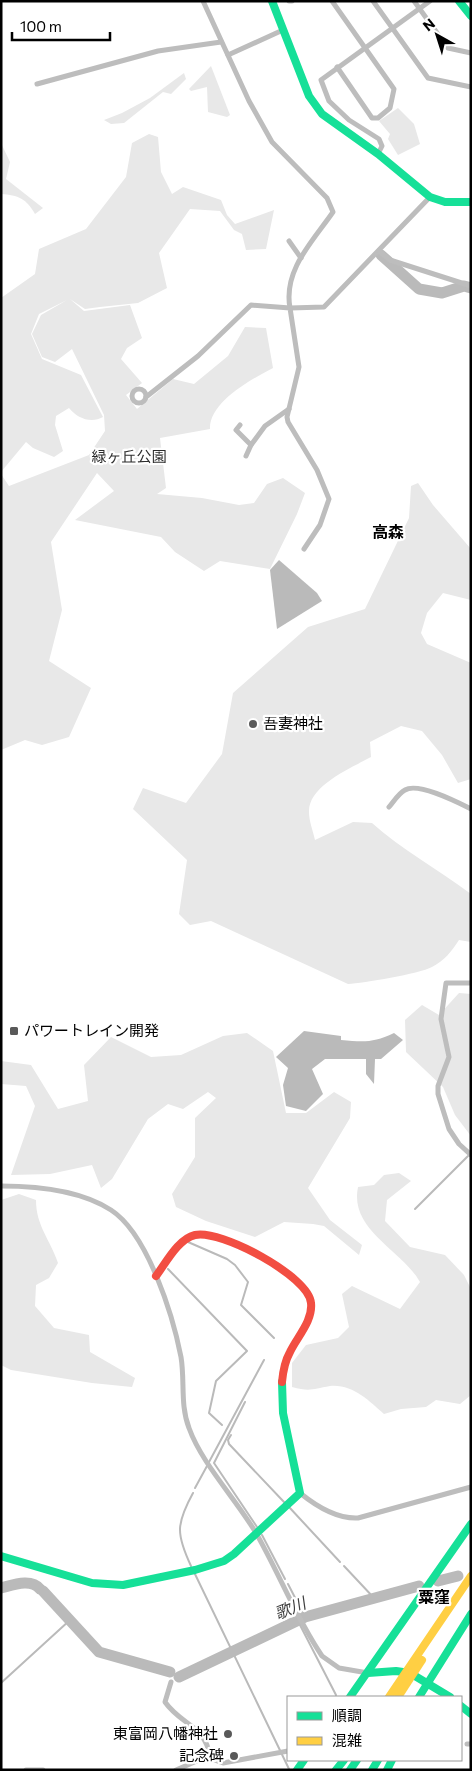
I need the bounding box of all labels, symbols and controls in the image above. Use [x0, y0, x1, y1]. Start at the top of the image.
scale bar [12, 10, 110, 42]
north arrow [412, 10, 462, 60]
text: N [419, 15, 438, 34]
text: 100 m [20, 17, 62, 35]
park label: 緑ヶ丘公園 [91, 447, 167, 465]
district label: 高森 [372, 522, 404, 541]
place label: 吾妻神社 [263, 714, 323, 732]
marker: 吾妻神社 [247, 718, 259, 730]
place label: パワートレイン開発 [24, 1021, 159, 1039]
marker: パワートレイン開発 [8, 1025, 20, 1037]
district label: 粟窪 [418, 1587, 450, 1606]
water label: 歌川 [271, 1592, 310, 1622]
legend [287, 1696, 462, 1761]
text: 順調 [332, 1706, 362, 1724]
place label: 東富岡八幡神社 [113, 1724, 218, 1742]
marker: 東富岡八幡神社 [222, 1728, 234, 1740]
text: 混雑 [332, 1731, 362, 1749]
place label: 記念碑 [179, 1746, 224, 1764]
marker: 記念碑 [228, 1750, 240, 1762]

